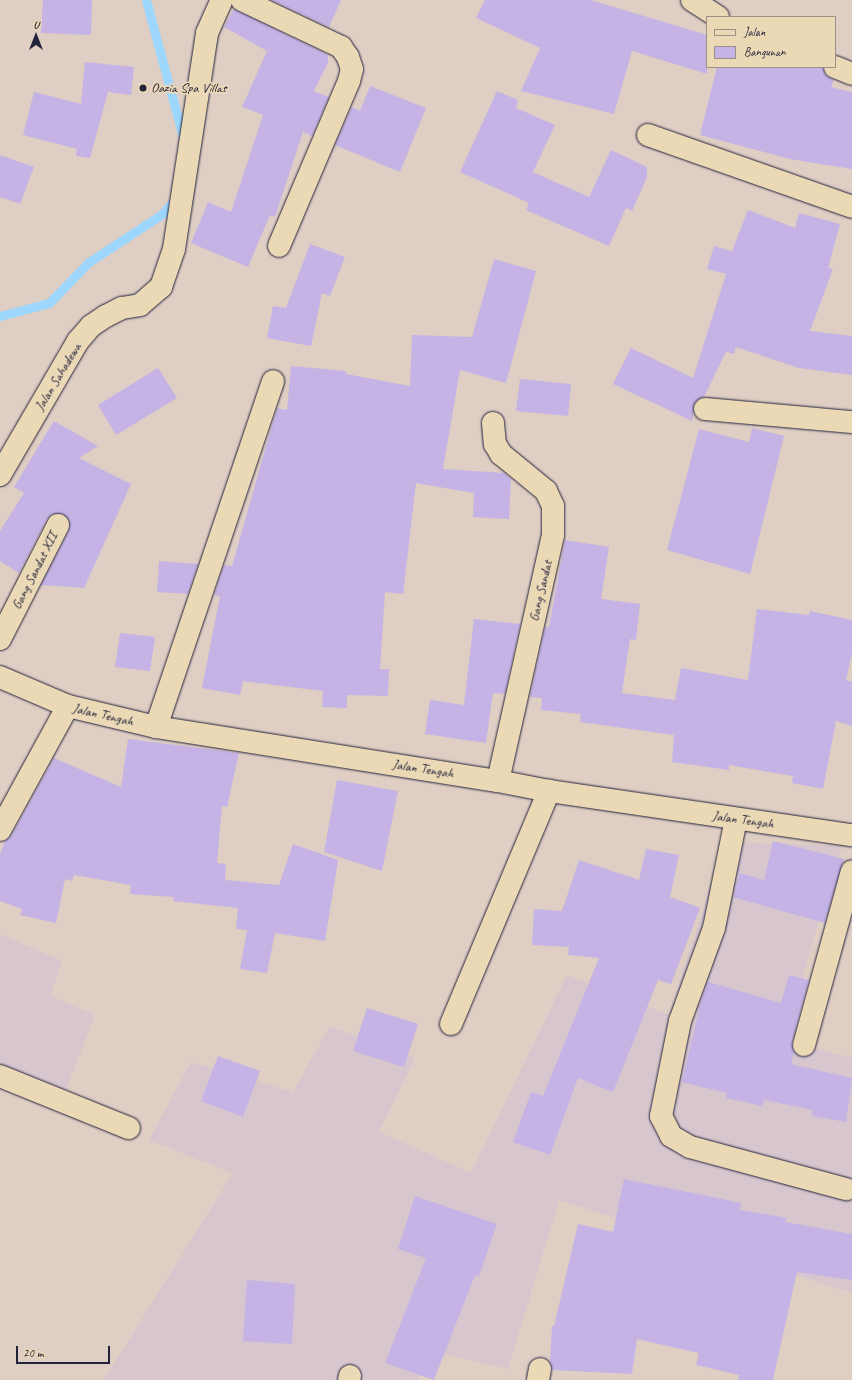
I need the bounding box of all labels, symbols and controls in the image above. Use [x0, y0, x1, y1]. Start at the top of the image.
north arrow [16, 16, 56, 56]
legend [706, 16, 836, 68]
text: U [33, 17, 39, 31]
text: Jalan [744, 24, 765, 40]
text: Bangunan [744, 44, 785, 60]
place label: Oazia Spa Villas [151, 80, 226, 96]
marker: Oazia Spa Villas [138, 83, 148, 93]
street label: Jalan Sahadewa [31, 340, 85, 414]
street label: Gang Sandat XII [8, 530, 62, 612]
street label: Gang Sandat [526, 559, 556, 623]
street label: Jalan Tengah [71, 700, 135, 730]
street label: Jalan Tengah [392, 756, 454, 782]
street label: Jalan Tengah [712, 807, 774, 833]
scale bar [18, 1338, 112, 1364]
text: 20 m [23, 1345, 43, 1361]

